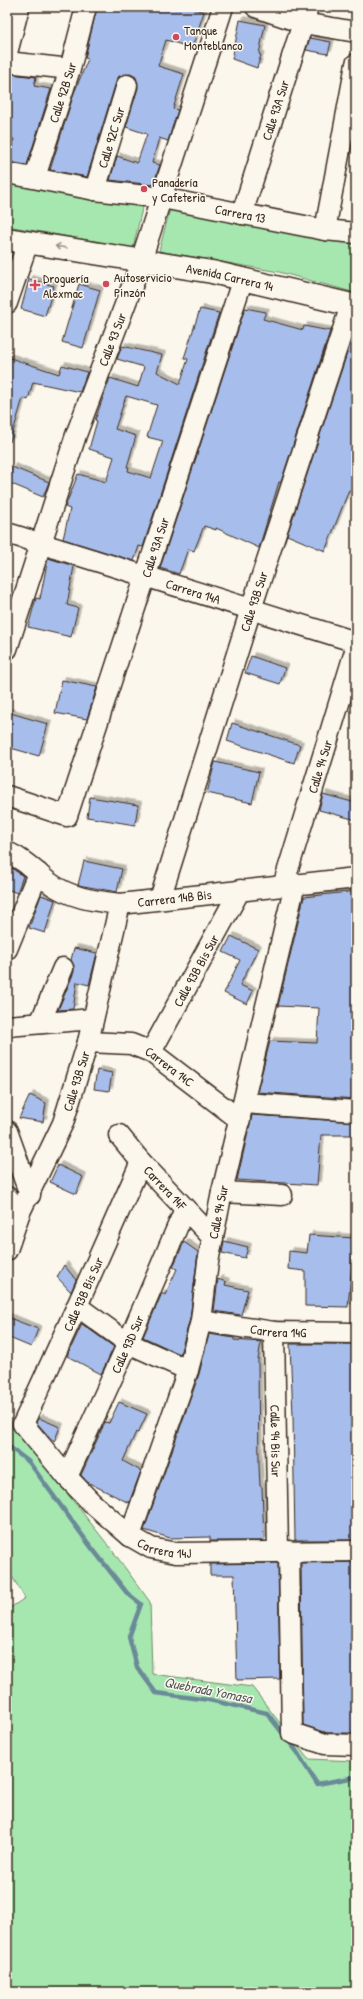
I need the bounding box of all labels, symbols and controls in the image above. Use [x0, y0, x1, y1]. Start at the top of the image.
place label: Tanque Monteblanco [184, 21, 243, 54]
marker: Tanque Monteblanco [171, 32, 181, 42]
street label: Calle 92B Sur [44, 60, 80, 125]
street label: Calle 93A Sur [257, 78, 293, 143]
street label: Calle 92C Sur [93, 105, 129, 170]
place label: Panadería y Cafeteria [152, 173, 205, 206]
marker: Panadería y Cafeteria [139, 184, 149, 194]
street label: Carrera 13 [214, 200, 267, 227]
one-way arrow [55, 243, 68, 251]
street label: Avenida Carrera 14 [185, 259, 275, 295]
place label: Autoservicio Pinzón [114, 268, 172, 301]
place label: Droguería Alexmac [43, 269, 89, 302]
marker: Autoservicio Pinzón [101, 279, 111, 289]
marker: Droguería Alexmac [30, 280, 40, 290]
street label: Calle 93 Sur [94, 310, 130, 369]
street label: Calle 93A Sur [137, 515, 173, 580]
street label: Calle 93B Sur [235, 569, 272, 634]
street label: Carrera 14A [163, 574, 223, 608]
street label: Calle 94 Sur [303, 738, 336, 795]
street label: Carrera 14B Bis [137, 885, 212, 911]
street label: Calle 93B Bis Sur [169, 931, 223, 1010]
street label: Carrera 14C [143, 1042, 198, 1091]
street label: Calle 93B Sur [58, 1048, 94, 1113]
street label: Carrera 14F [140, 1161, 191, 1215]
street label: Calle 94 Sur [204, 1183, 232, 1241]
street label: Calle 93B Bis Sur [59, 1254, 107, 1334]
street label: Calle 93D Sur [106, 1312, 148, 1376]
street label: Carrera 14G [249, 1320, 307, 1341]
street label: Calle 94 Bis Sur [266, 1405, 286, 1477]
street label: Carrera 14J [134, 1533, 191, 1562]
water label: Quebrada Yomasa [163, 1672, 255, 1708]

